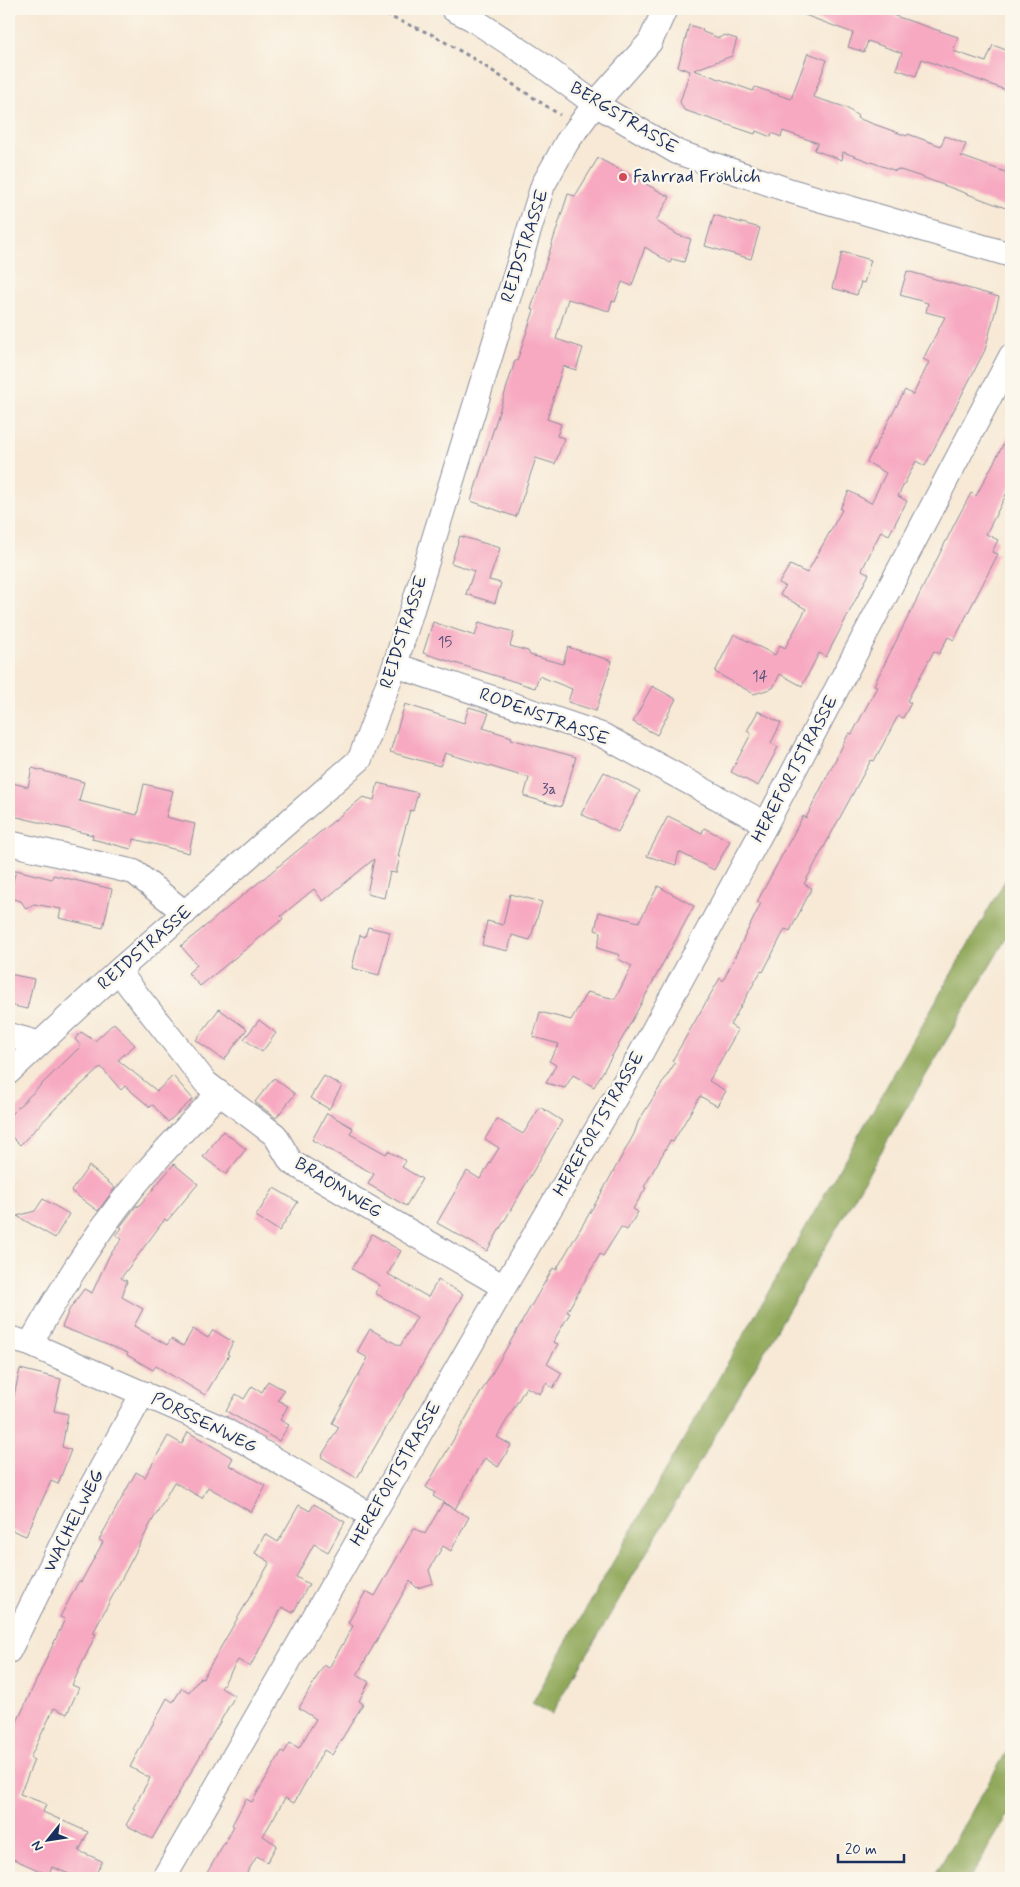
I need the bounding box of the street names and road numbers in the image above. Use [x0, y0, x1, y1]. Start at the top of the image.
street label: BERGSTRASSE [565, 76, 683, 160]
street label: REIDSTRASSE [495, 186, 555, 306]
street label: REIDSTRASSE [374, 572, 434, 692]
street label: RODENSTRASSE [476, 682, 612, 752]
street label: HEREFORTSTRASSE [746, 691, 844, 847]
street label: REIDSTRASSE [93, 900, 197, 996]
street label: HEREFORTSTRASSE [548, 1047, 650, 1201]
street label: BRAOMWEG [290, 1152, 386, 1224]
street label: PORSSENWEG [147, 1387, 261, 1459]
street label: HEREFORTSTRASSE [345, 1397, 447, 1551]
street label: WACHELWEG [38, 1466, 110, 1576]

